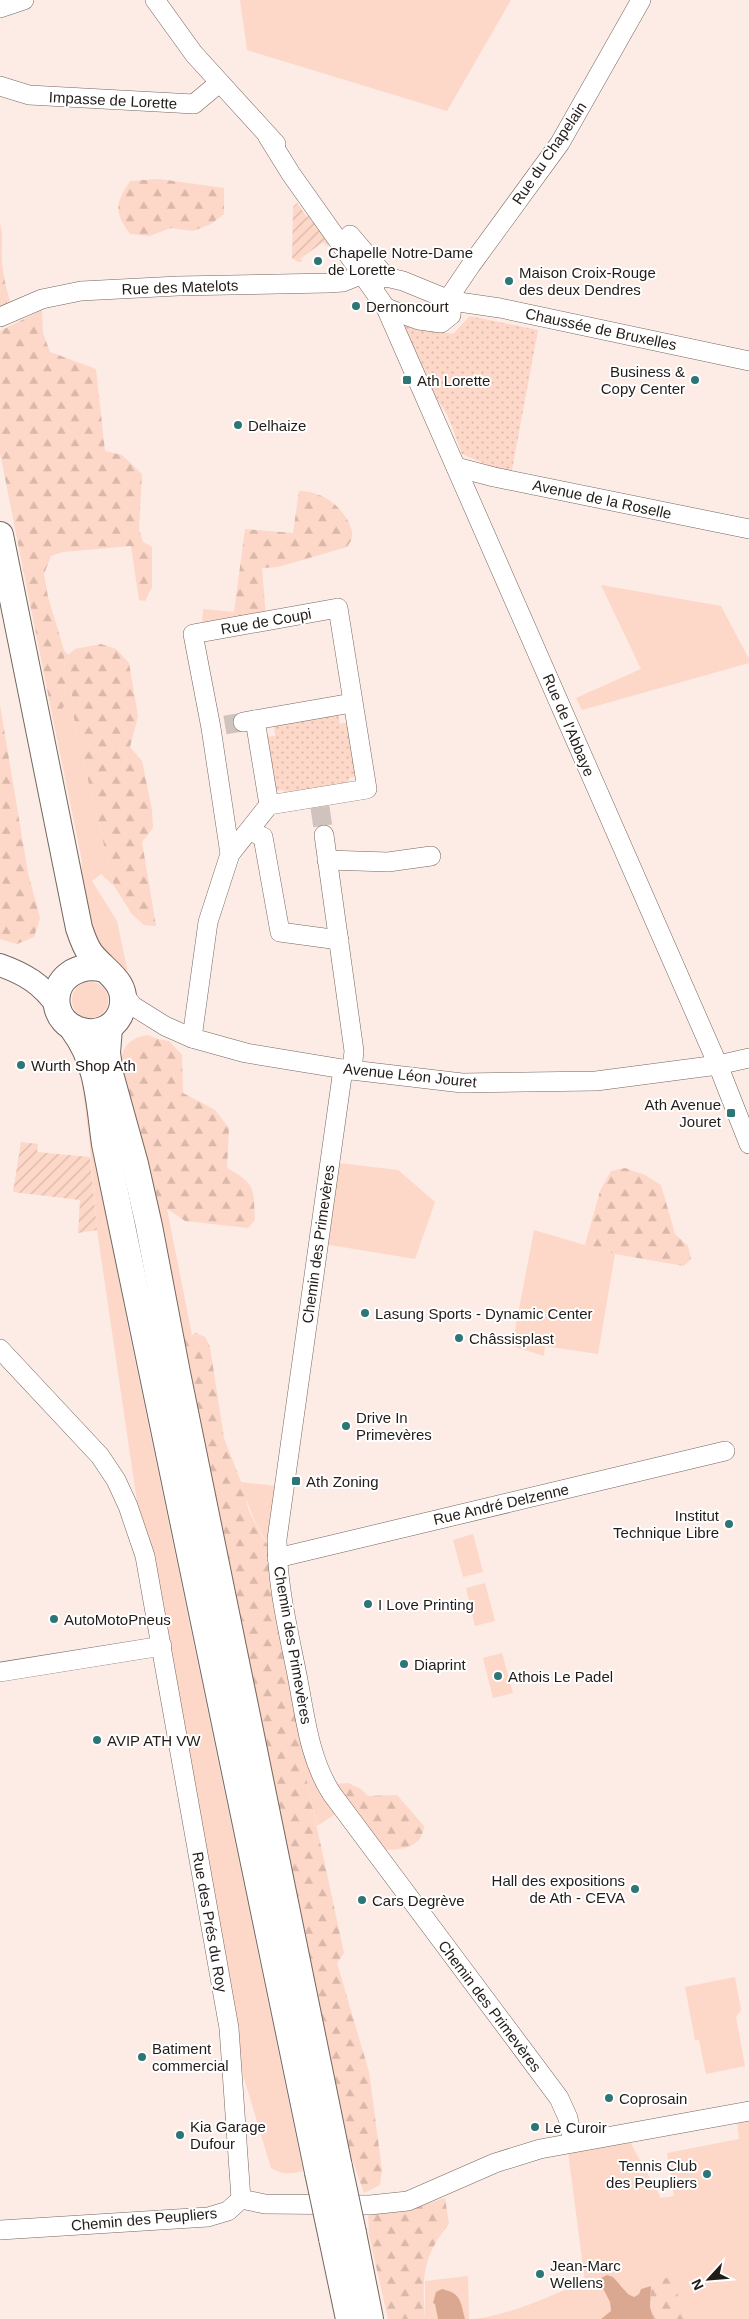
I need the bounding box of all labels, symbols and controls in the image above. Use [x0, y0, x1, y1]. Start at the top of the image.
street label: Impasse de Lorette [48, 88, 178, 112]
street label: Rue du Chapelain [508, 98, 590, 208]
place label: Chapelle Notre-Dame de Lorette [328, 244, 473, 278]
marker: Chapelle Notre-Dame de Lorette [312, 255, 324, 267]
place label: Maison Croix-Rouge des deux Dendres [519, 264, 656, 298]
marker: Maison Croix-Rouge des deux Dendres [503, 275, 515, 287]
street label: Rue des Matelots [121, 276, 239, 298]
place label: Dernoncourt [366, 298, 449, 315]
marker: Dernoncourt [350, 300, 362, 312]
street label: Chaussée de Bruxelles [524, 305, 678, 353]
place label: Business & Copy Center [601, 363, 685, 397]
place label: Ath Lorette [417, 372, 490, 389]
marker: Ath Lorette [401, 374, 413, 386]
marker: Business & Copy Center [689, 374, 701, 386]
place label: Delhaize [248, 417, 306, 434]
marker: Delhaize [232, 419, 244, 431]
street label: Avenue de la Roselle [531, 476, 673, 522]
street label: Rue de Coupi [219, 605, 313, 637]
street label: Rue de l'Abbaye [540, 671, 598, 779]
place label: Wurth Shop Ath [31, 1057, 136, 1074]
marker: Wurth Shop Ath [15, 1059, 27, 1071]
street label: Avenue Léon Jouret [342, 1060, 478, 1091]
place label: Ath Avenue Jouret [645, 1096, 722, 1130]
marker: Ath Avenue Jouret [725, 1107, 737, 1119]
street label: Chemin des Primevères [298, 1164, 338, 1324]
place label: Lasung Sports - Dynamic Center [375, 1305, 593, 1322]
marker: Lasung Sports - Dynamic Center [359, 1307, 371, 1319]
place label: Châssisplast [469, 1330, 555, 1347]
marker: Châssisplast [453, 1332, 465, 1344]
place label: Drive In Primevères [356, 1409, 432, 1443]
marker: Drive In Primevères [340, 1420, 352, 1432]
place label: Ath Zoning [306, 1473, 379, 1490]
marker: Ath Zoning [290, 1475, 302, 1487]
street label: Rue André Delzenne [432, 1480, 570, 1528]
place label: Institut Technique Libre [613, 1507, 720, 1541]
marker: Institut Technique Libre [723, 1518, 735, 1530]
street label: Chemin des Primevères [271, 1565, 315, 1725]
place label: I Love Printing [378, 1596, 474, 1613]
marker: I Love Printing [362, 1598, 374, 1610]
place label: AutoMotoPneus [64, 1611, 171, 1628]
marker: AutoMotoPneus [48, 1613, 60, 1625]
place label: Diaprint [414, 1656, 467, 1673]
marker: Diaprint [398, 1658, 410, 1670]
place label: Athois Le Padel [508, 1668, 613, 1685]
marker: Athois Le Padel [492, 1670, 504, 1682]
place label: AVIP ATH VW [107, 1732, 201, 1749]
marker: AVIP ATH VW [91, 1734, 103, 1746]
street label: Rue des Prés du Roy [189, 1850, 231, 1994]
place label: Hall des expositions de Ath - CEVA [492, 1872, 625, 1906]
marker: Hall des expositions de Ath - CEVA [629, 1883, 641, 1895]
place label: Cars Degrève [372, 1892, 465, 1909]
marker: Cars Degrève [356, 1894, 368, 1906]
street label: Chemin des Primevères [435, 1937, 545, 2075]
place label: Batiment commercial [152, 2040, 229, 2074]
marker: Batiment commercial [136, 2051, 148, 2063]
place label: Coprosain [619, 2090, 687, 2107]
marker: Coprosain [603, 2092, 615, 2104]
place label: Kia Garage Dufour [190, 2118, 266, 2152]
place label: Le Curoir [545, 2119, 607, 2136]
marker: Le Curoir [529, 2121, 541, 2133]
marker: Kia Garage Dufour [174, 2129, 186, 2141]
place label: Tennis Club des Peupliers [606, 2157, 697, 2191]
marker: Tennis Club des Peupliers [701, 2168, 713, 2180]
street label: Chemin des Peupliers [70, 2204, 218, 2234]
north arrow [684, 2254, 734, 2304]
place label: Jean-Marc Wellens [550, 2257, 621, 2291]
marker: Jean-Marc Wellens [534, 2268, 546, 2280]
text: N [688, 2277, 707, 2293]

